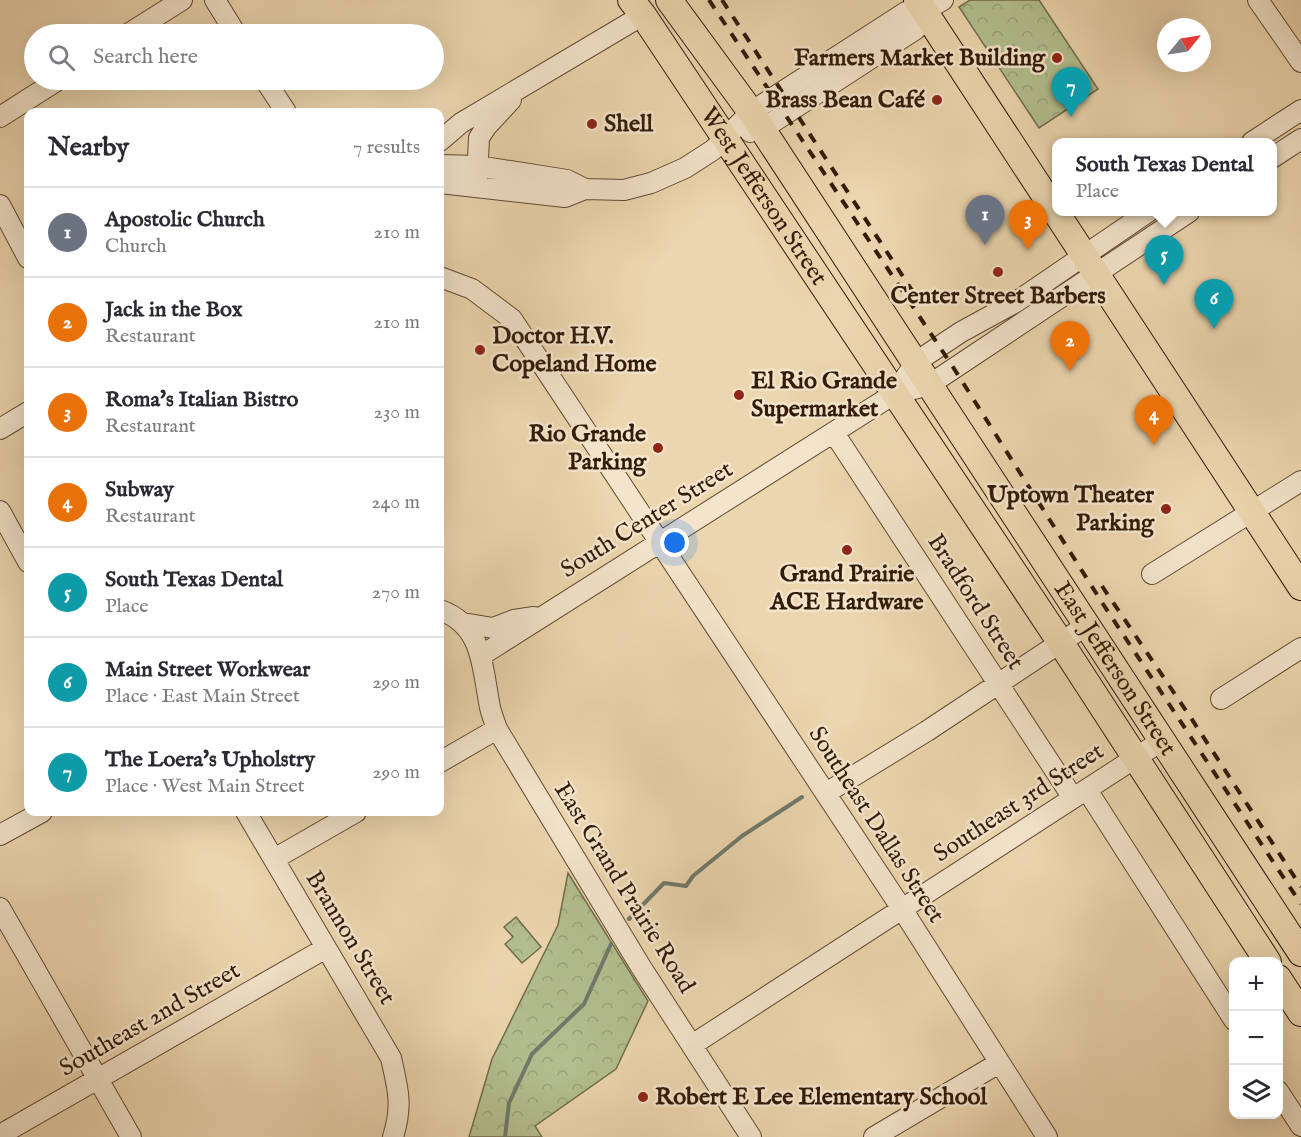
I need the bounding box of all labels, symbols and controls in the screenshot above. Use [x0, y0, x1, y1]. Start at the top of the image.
north arrow [1157, 18, 1211, 72]
search box [24, 24, 444, 90]
icon: search [45, 41, 78, 74]
text: Search here [93, 43, 198, 71]
place label: Farmers Market Building [794, 43, 1046, 74]
marker: Farmers Market Building [1050, 51, 1064, 65]
pin: 7 [1052, 68, 1090, 117]
place label: Brass Bean Café [765, 85, 925, 116]
marker: Brass Bean Café [930, 93, 944, 107]
street label: West Jefferson Street [693, 101, 834, 291]
place label: Shell [604, 109, 654, 140]
marker: Shell [585, 117, 599, 131]
text: Nearby [48, 131, 129, 164]
text: 7 results [353, 135, 420, 160]
popup [1052, 138, 1277, 216]
text: South Texas Dental [1076, 151, 1254, 179]
text: Place [1076, 179, 1119, 204]
pin: 1 [966, 196, 1004, 245]
pin: 3 [1008, 200, 1048, 250]
text: Apostolic Church [105, 206, 265, 234]
text: 1 [64, 220, 71, 245]
text: 210 m [374, 220, 420, 245]
text: Church [105, 234, 167, 259]
pin: 5 [1144, 236, 1184, 285]
marker: Center Street Barbers [991, 265, 1005, 279]
pin: 6 [1194, 280, 1234, 329]
place label: Center Street Barbers [890, 281, 1106, 312]
text: Jack in the Box [105, 296, 242, 324]
text: 2 [63, 310, 72, 335]
text: 210 m [374, 310, 420, 335]
place label: Doctor H.V. Copeland Home [492, 321, 657, 380]
pin: 2 [1050, 322, 1090, 371]
text: Restaurant [105, 324, 196, 349]
marker: Doctor H.V. Copeland Home [473, 343, 487, 357]
place label: El Rio Grande Supermarket [751, 366, 897, 425]
text: Roma's Italian Bistro [105, 386, 298, 414]
marker: El Rio Grande Supermarket [732, 388, 746, 402]
pin: 4 [1134, 396, 1174, 445]
text: 3 [64, 400, 71, 425]
text: 230 m [374, 400, 420, 425]
text: Restaurant [105, 414, 196, 439]
place label: Rio Grande Parking [529, 419, 647, 478]
marker: Rio Grande Parking [651, 441, 665, 455]
street label: South Center Street [555, 454, 739, 586]
text: Subway [105, 476, 174, 504]
place label: Uptown Theater Parking [986, 480, 1155, 539]
text: 4 [63, 490, 72, 515]
text: 240 m [371, 490, 420, 515]
marker: Uptown Theater Parking [1159, 502, 1173, 516]
text: Restaurant [105, 504, 196, 529]
your location [660, 528, 689, 557]
street label: Bradford Street [920, 528, 1030, 676]
marker: Grand Prairie ACE Hardware [840, 543, 854, 557]
place label: Grand Prairie ACE Hardware [769, 559, 924, 618]
text: South Texas Dental [105, 566, 283, 594]
street label: East Jefferson Street [1047, 576, 1183, 762]
text: 5 [64, 580, 71, 605]
text: 270 m [372, 580, 420, 605]
text: Place [105, 594, 148, 619]
text: Main Street Workwear [105, 656, 310, 684]
text: 6 [63, 670, 72, 695]
text: 290 m [372, 670, 420, 695]
text: Place · East Main Street [105, 684, 300, 709]
street label: Southeast Dallas Street [801, 721, 951, 929]
street label: Southeast 3rd Street [928, 736, 1110, 870]
text: The Loera's Upholstry [105, 746, 315, 774]
text: 7 [63, 760, 72, 785]
text: 290 m [372, 760, 420, 785]
text: Place · West Main Street [105, 774, 305, 799]
street label: East Grand Prairie Road [546, 777, 702, 999]
street label: Brannon Street [298, 865, 402, 1011]
street label: Southeast 2nd Street [54, 956, 246, 1084]
map controls [1229, 957, 1283, 1119]
button: + [1229, 957, 1283, 1011]
button: − [1229, 1011, 1283, 1065]
button: layers [1229, 1065, 1283, 1119]
place label: Robert E Lee Elementary School [655, 1082, 987, 1113]
marker: Robert E Lee Elementary School [636, 1090, 650, 1104]

